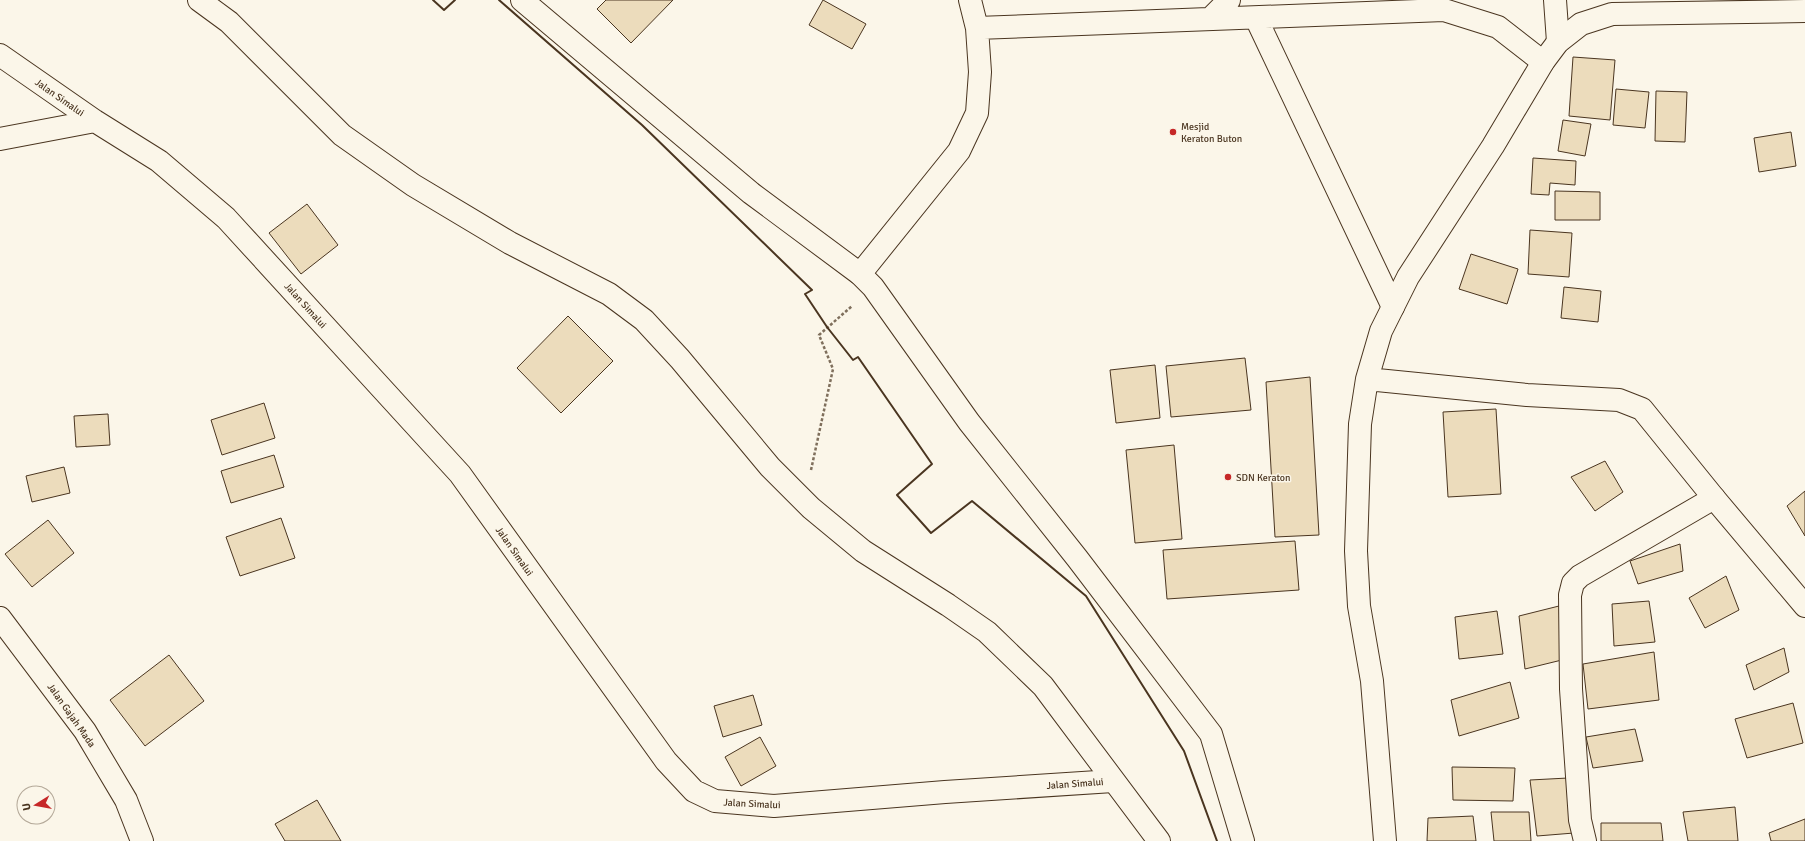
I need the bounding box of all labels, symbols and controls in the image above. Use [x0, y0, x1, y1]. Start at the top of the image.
street label: Jalan Simalui [33, 76, 86, 119]
place label: Mesjid Keraton Buton [1181, 121, 1242, 145]
marker: Mesjid Keraton Buton [1168, 127, 1178, 137]
street label: Jalan Simalui [282, 280, 329, 331]
marker: SDN Keraton [1223, 472, 1233, 482]
place label: SDN Keraton [1236, 472, 1290, 484]
street label: Jalan Simalui [493, 525, 536, 578]
street label: Jalan Gajah Mada [45, 681, 98, 750]
street label: Jalan Simalui [1046, 776, 1104, 792]
north arrow [16, 785, 56, 825]
street label: Jalan Simalui [723, 797, 781, 811]
text: U [20, 802, 34, 812]

